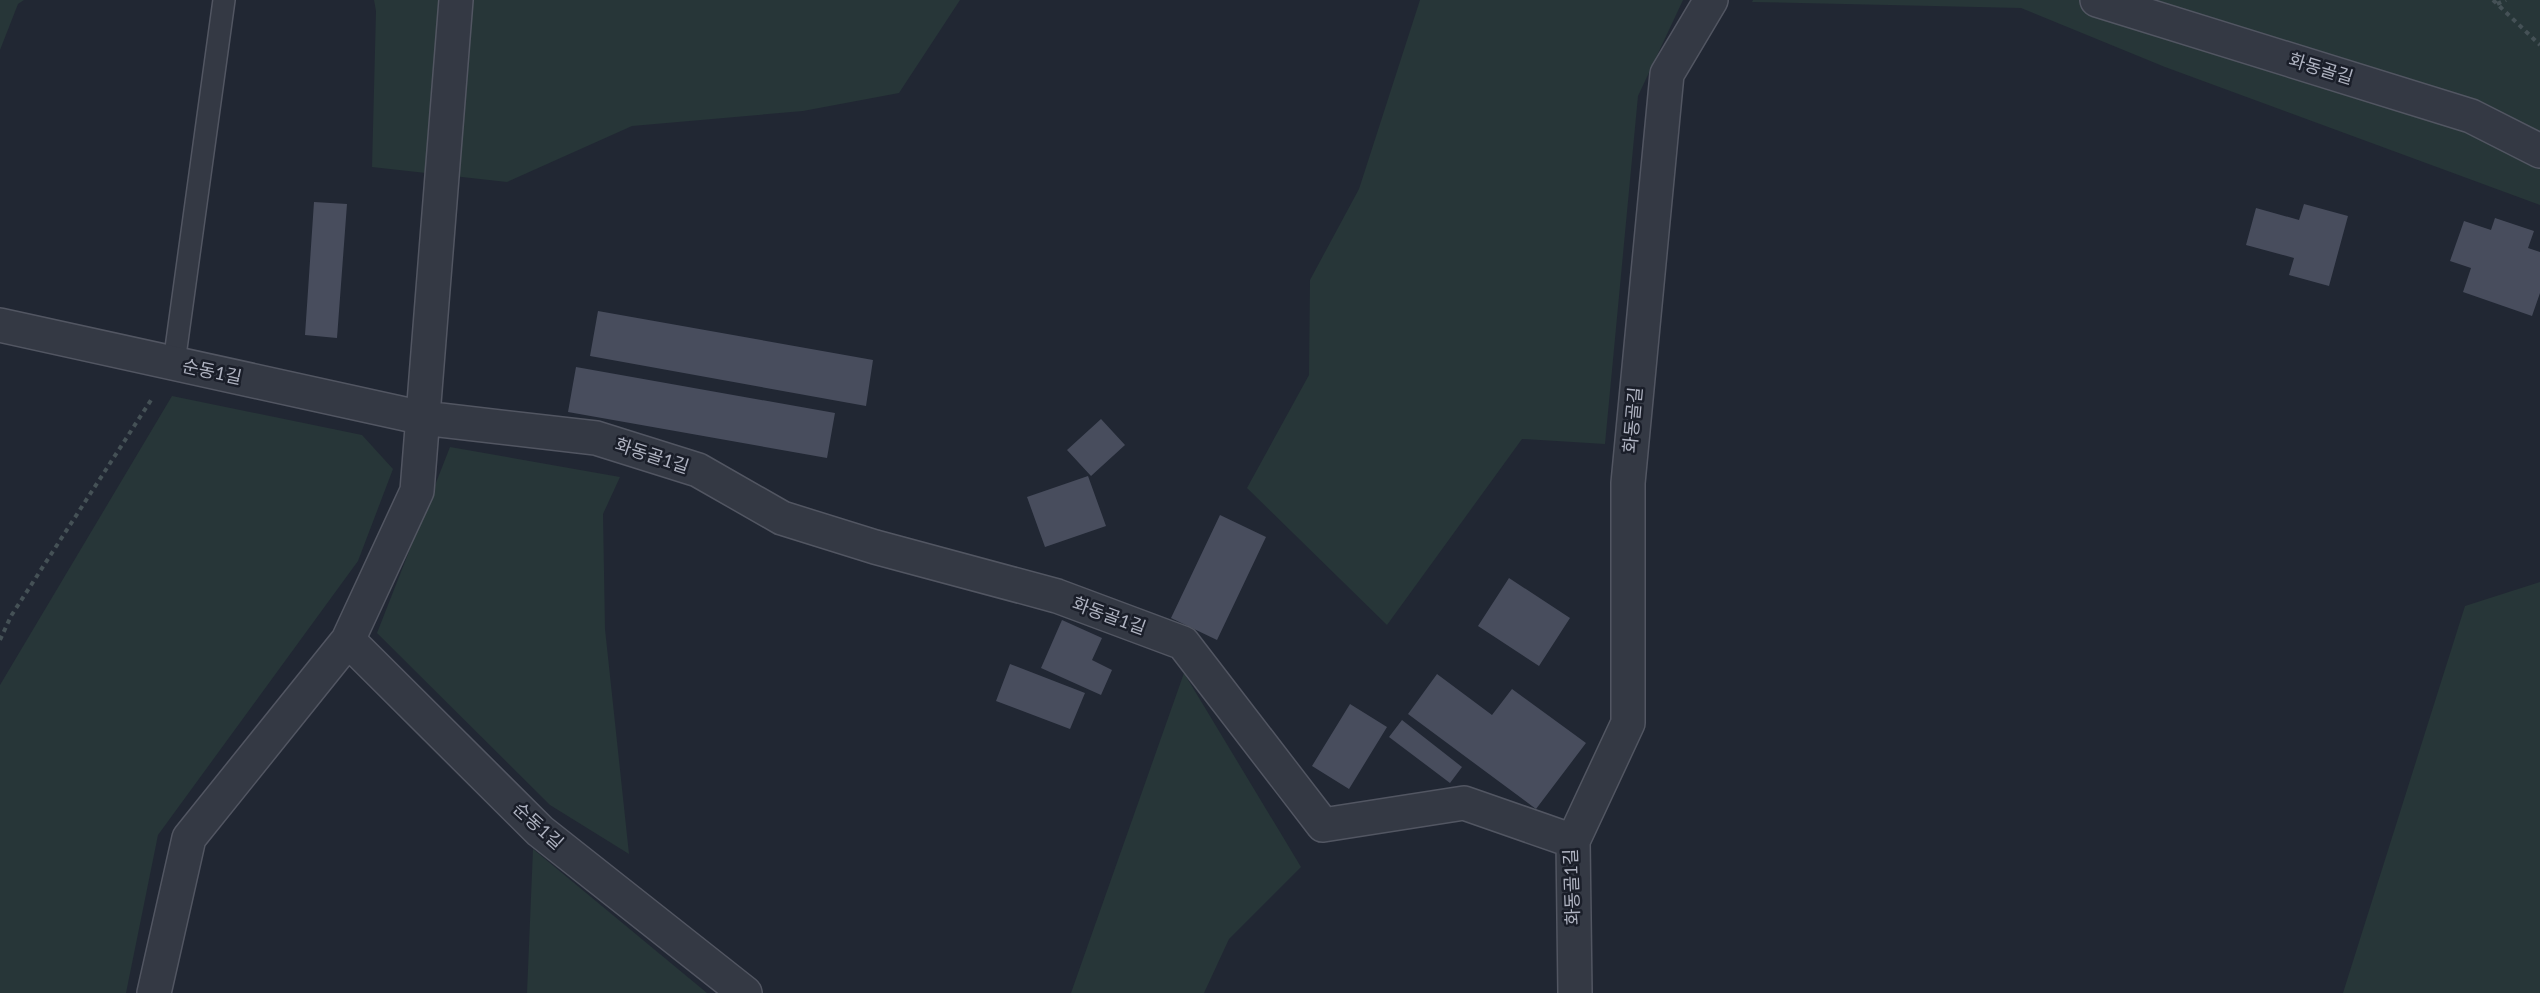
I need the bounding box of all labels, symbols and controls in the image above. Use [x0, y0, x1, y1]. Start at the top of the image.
street label: 화동골길 [2286, 48, 2356, 88]
street label: 순동1길 [181, 354, 244, 388]
street label: 화동골길 [1618, 386, 1646, 454]
street label: 화동골1길 [612, 433, 692, 477]
street label: 화동골1길 [1070, 592, 1149, 639]
street label: 순동1길 [509, 797, 568, 854]
street label: 화동골1길 [1559, 848, 1583, 926]

